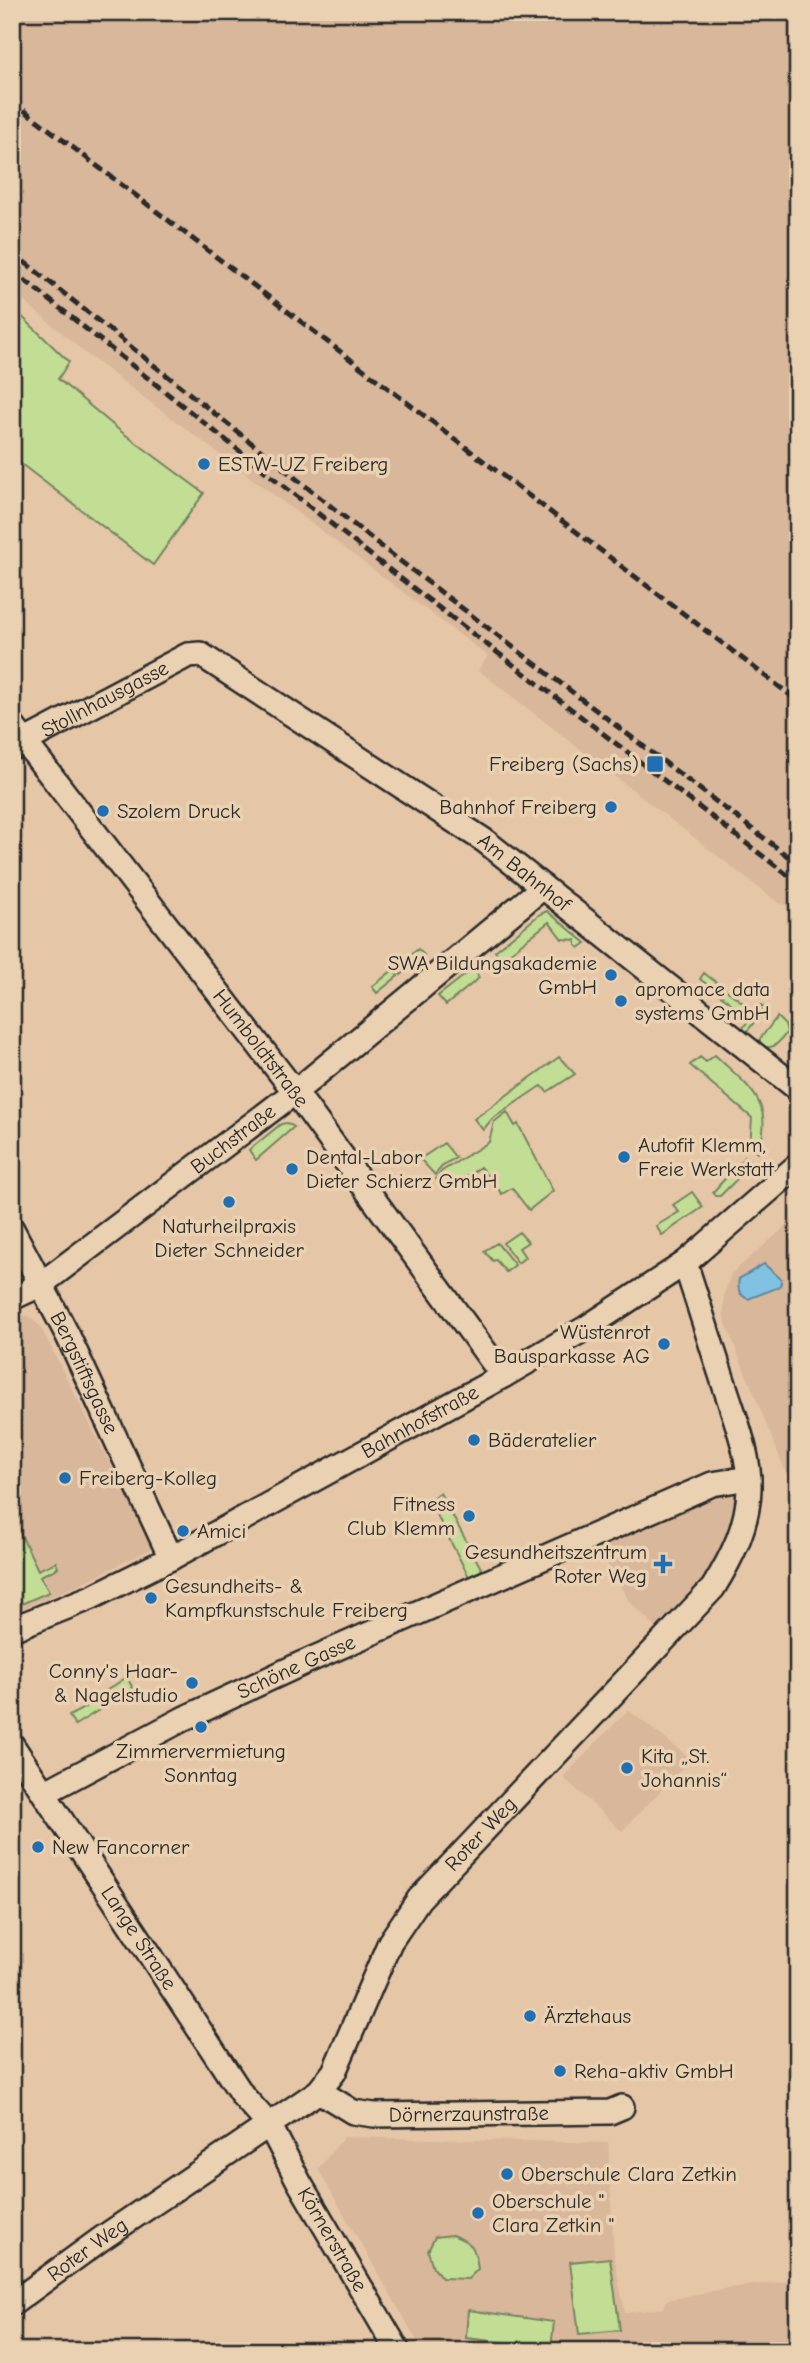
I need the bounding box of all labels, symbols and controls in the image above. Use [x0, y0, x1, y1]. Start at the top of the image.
place label: ESTW-UZ Freiberg [218, 452, 389, 476]
marker: ESTW-UZ Freiberg [196, 456, 212, 472]
street label: Stollnhausgasse [37, 656, 173, 742]
place label: Freiberg (Sachs) [489, 752, 639, 776]
marker: Freiberg (Sachs) [645, 754, 665, 774]
place label: Bahnhof Freiberg [439, 795, 597, 819]
place label: Szolem Druck [117, 799, 240, 823]
marker: Bahnhof Freiberg [603, 799, 619, 815]
marker: Szolem Druck [95, 803, 111, 819]
street label: Am Bahnhof [473, 828, 576, 917]
place label: SWA Bildungsakademie GmbH [388, 951, 597, 999]
marker: SWA Bildungsakademie GmbH [603, 967, 619, 983]
place label: apromace data systems GmbH [635, 977, 770, 1025]
street label: Humboldtstraße [208, 984, 314, 1112]
marker: apromace data systems GmbH [613, 993, 629, 1009]
street label: Buchstraße [186, 1099, 280, 1179]
place label: Autofit Klemm, Freie Werkstatt [638, 1133, 775, 1181]
place label: Dental-Labor Dieter Schierz GmbH [306, 1145, 497, 1193]
marker: Autofit Klemm, Freie Werkstatt [616, 1149, 632, 1165]
marker: Dental-Labor Dieter Schierz GmbH [284, 1161, 300, 1177]
marker: Naturheilpraxis Dieter Schneider [221, 1194, 237, 1210]
place label: Naturheilpraxis Dieter Schneider [154, 1214, 304, 1262]
street label: Bergstiftsgasse [45, 1307, 124, 1438]
place label: Wüstenrot Bausparkasse AG [494, 1320, 651, 1368]
marker: Wüstenrot Bausparkasse AG [656, 1336, 672, 1352]
street label: Bahnhofstraße [357, 1380, 483, 1463]
place label: Bäderatelier [488, 1428, 597, 1452]
marker: Bäderatelier [466, 1432, 482, 1448]
place label: Freiberg-Kolleg [79, 1466, 217, 1490]
marker: Freiberg-Kolleg [57, 1470, 73, 1486]
place label: Fitness Club Klemm [347, 1492, 455, 1540]
marker: Fitness Club Klemm [461, 1508, 477, 1524]
place label: Amici [197, 1519, 246, 1543]
marker: Amici [175, 1523, 191, 1539]
place label: Gesundheitszentrum Roter Weg [465, 1540, 647, 1588]
marker: Gesundheitszentrum Roter Weg [653, 1554, 673, 1574]
place label: Gesundheits- & Kampfkunstschule Freiberg [165, 1574, 408, 1622]
marker: Gesundheits- & Kampfkunstschule Freiberg [143, 1590, 159, 1606]
street label: Schöne Gasse [233, 1630, 359, 1704]
place label: Conny's Haar- & Nagelstudio [49, 1659, 178, 1707]
marker: Conny's Haar- & Nagelstudio [184, 1675, 200, 1691]
marker: Zimmervermietung Sonntag [193, 1719, 209, 1735]
place label: Zimmervermietung Sonntag [116, 1739, 286, 1787]
place label: Kita „St. Johannis“ [641, 1744, 727, 1792]
marker: Kita „St. Johannis“ [619, 1760, 635, 1776]
street label: Roter Weg [440, 1792, 521, 1876]
place label: New Fancorner [52, 1835, 190, 1859]
marker: New Fancorner [30, 1839, 46, 1855]
street label: Lange Straße [96, 1882, 182, 1994]
place label: Ärztehaus [544, 2004, 631, 2028]
marker: Ärztehaus [522, 2008, 538, 2024]
place label: Reha-aktiv GmbH [574, 2059, 734, 2083]
marker: Reha-aktiv GmbH [552, 2063, 568, 2079]
street label: Dörnerzaunstraße [389, 2101, 549, 2127]
place label: Oberschule Clara Zetkin [521, 2162, 737, 2186]
marker: Oberschule Clara Zetkin [499, 2166, 515, 2182]
street label: Körnerstraße [293, 2183, 372, 2296]
place label: Oberschule " Clara Zetkin " [492, 2189, 614, 2237]
marker: Oberschule " Clara Zetkin " [470, 2205, 486, 2221]
street label: Roter Weg [42, 2213, 132, 2286]

